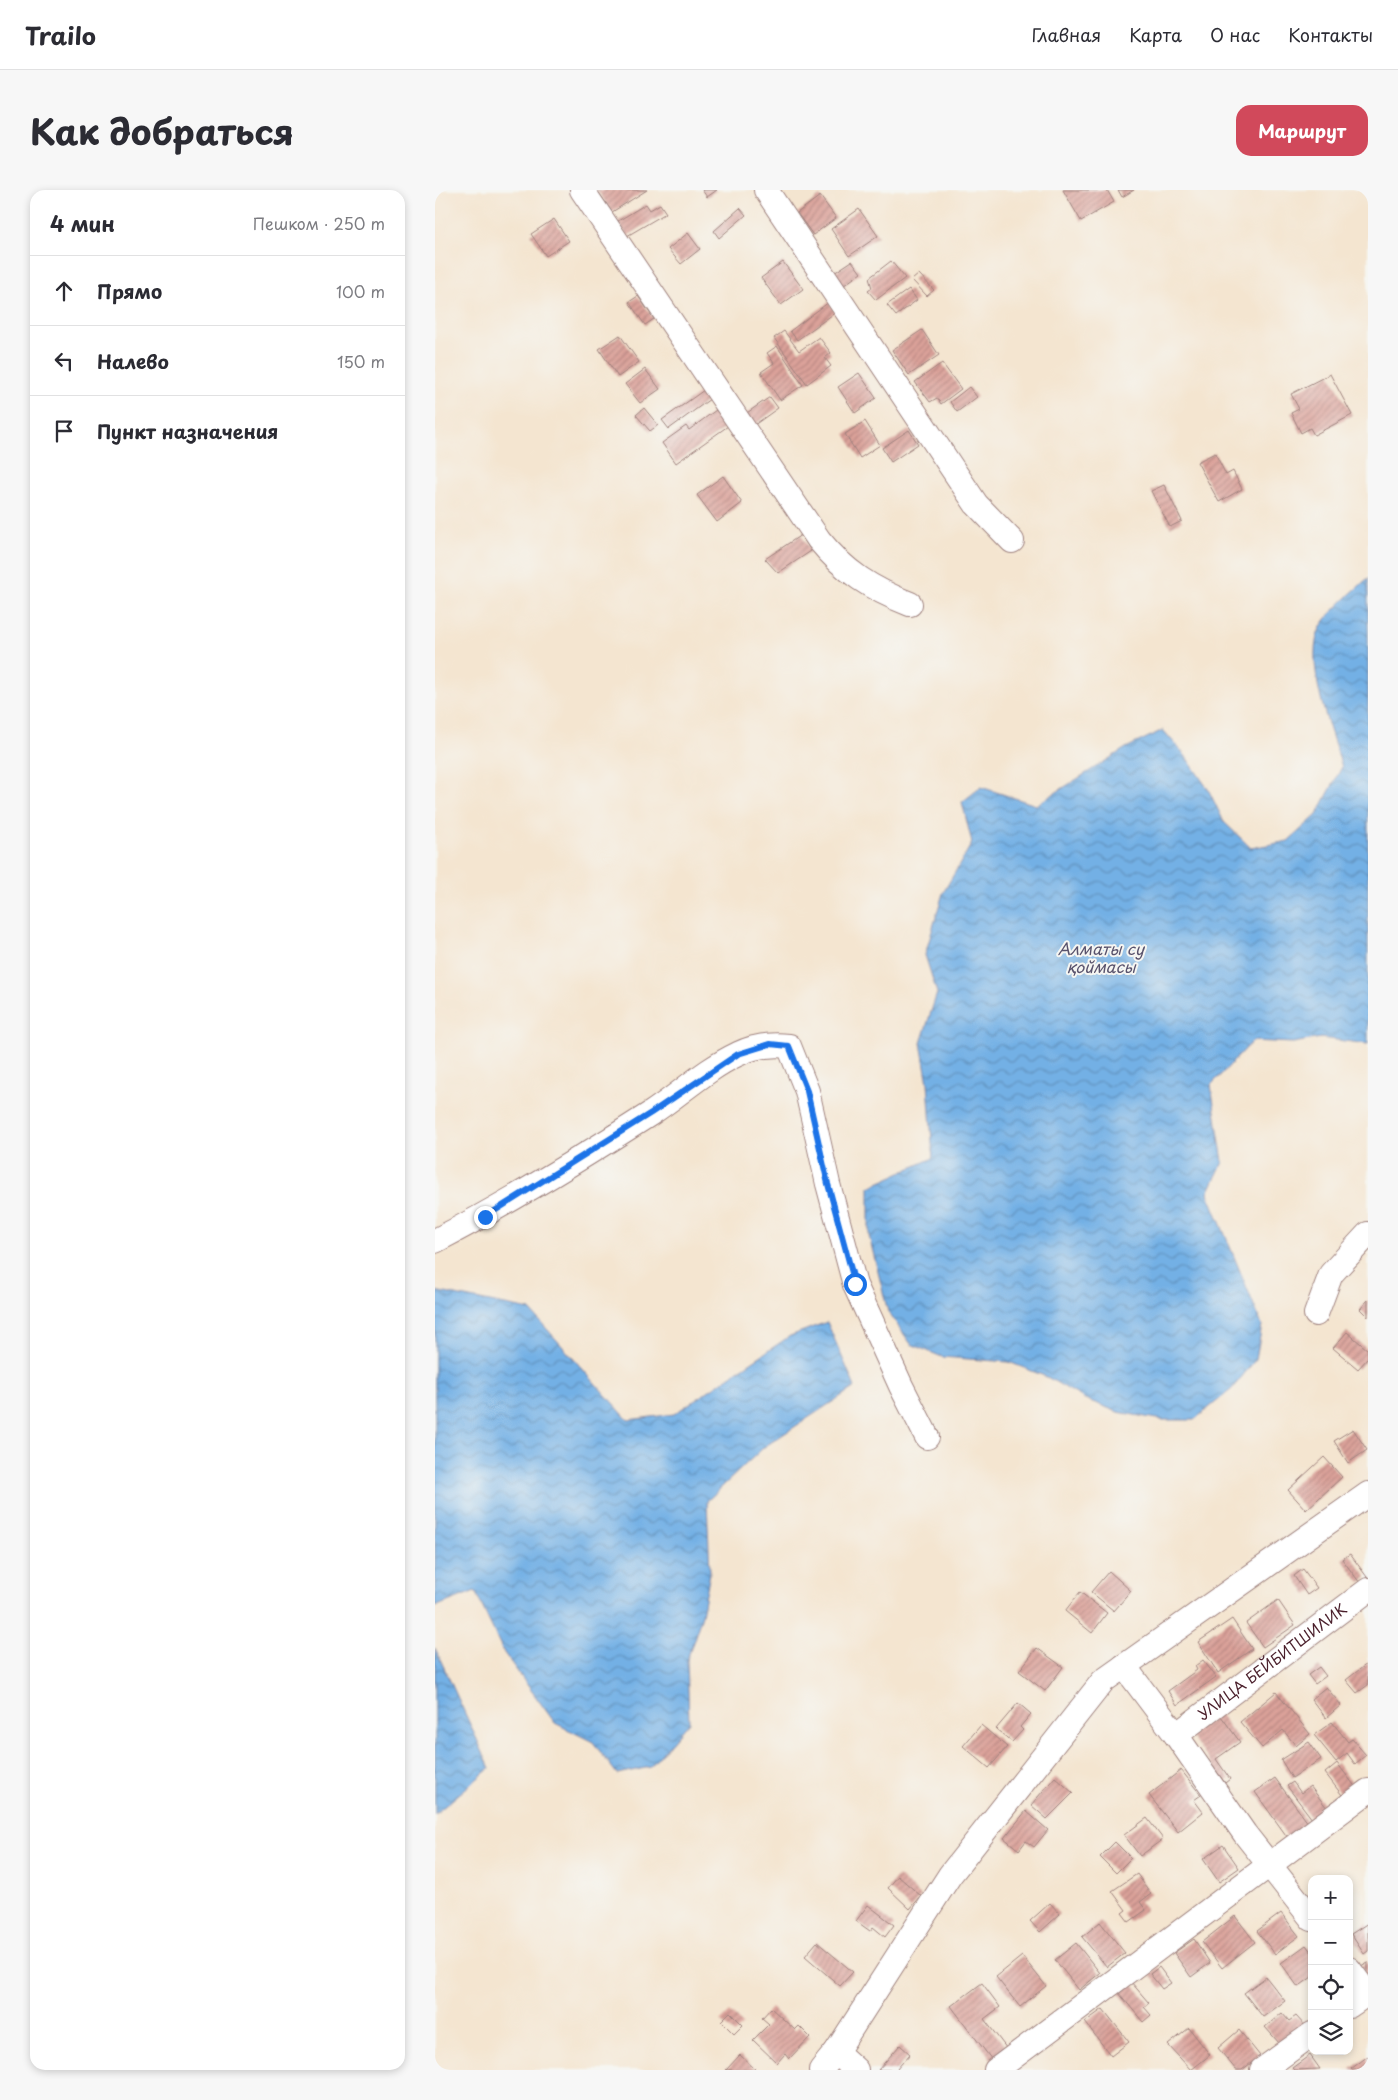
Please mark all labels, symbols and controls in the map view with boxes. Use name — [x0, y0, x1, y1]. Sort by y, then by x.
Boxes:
text: Trailo — [25, 17, 96, 53]
text: Главная — [1032, 21, 1101, 48]
text: Карта — [1129, 21, 1182, 48]
text: О нас — [1210, 21, 1260, 48]
text: Контакты — [1288, 21, 1373, 48]
text: Как добраться — [30, 104, 294, 157]
button: Маршрут — [1236, 105, 1368, 156]
text: 4 мин — [50, 207, 115, 239]
text: Пешком · 250 m — [253, 211, 385, 235]
icon: ahead — [50, 277, 78, 305]
text: Прямо — [97, 277, 162, 305]
text: 100 m — [336, 279, 385, 303]
icon: left — [50, 347, 78, 375]
text: Налево — [97, 347, 169, 375]
text: 150 m — [337, 349, 385, 373]
icon: arrive — [50, 417, 78, 445]
text: Пункт назначения — [97, 417, 278, 445]
water label: Алматы су қоймасы — [1058, 936, 1146, 978]
route end — [474, 1206, 497, 1229]
route start — [844, 1273, 867, 1296]
street label: УЛИЦА БЕЙБИТШИЛИК — [1192, 1597, 1351, 1725]
map controls — [1308, 1875, 1353, 2055]
button: + — [1308, 1875, 1353, 1920]
button: − — [1308, 1920, 1353, 1965]
button: locate — [1308, 1965, 1353, 2010]
button: layers — [1308, 2010, 1353, 2055]

